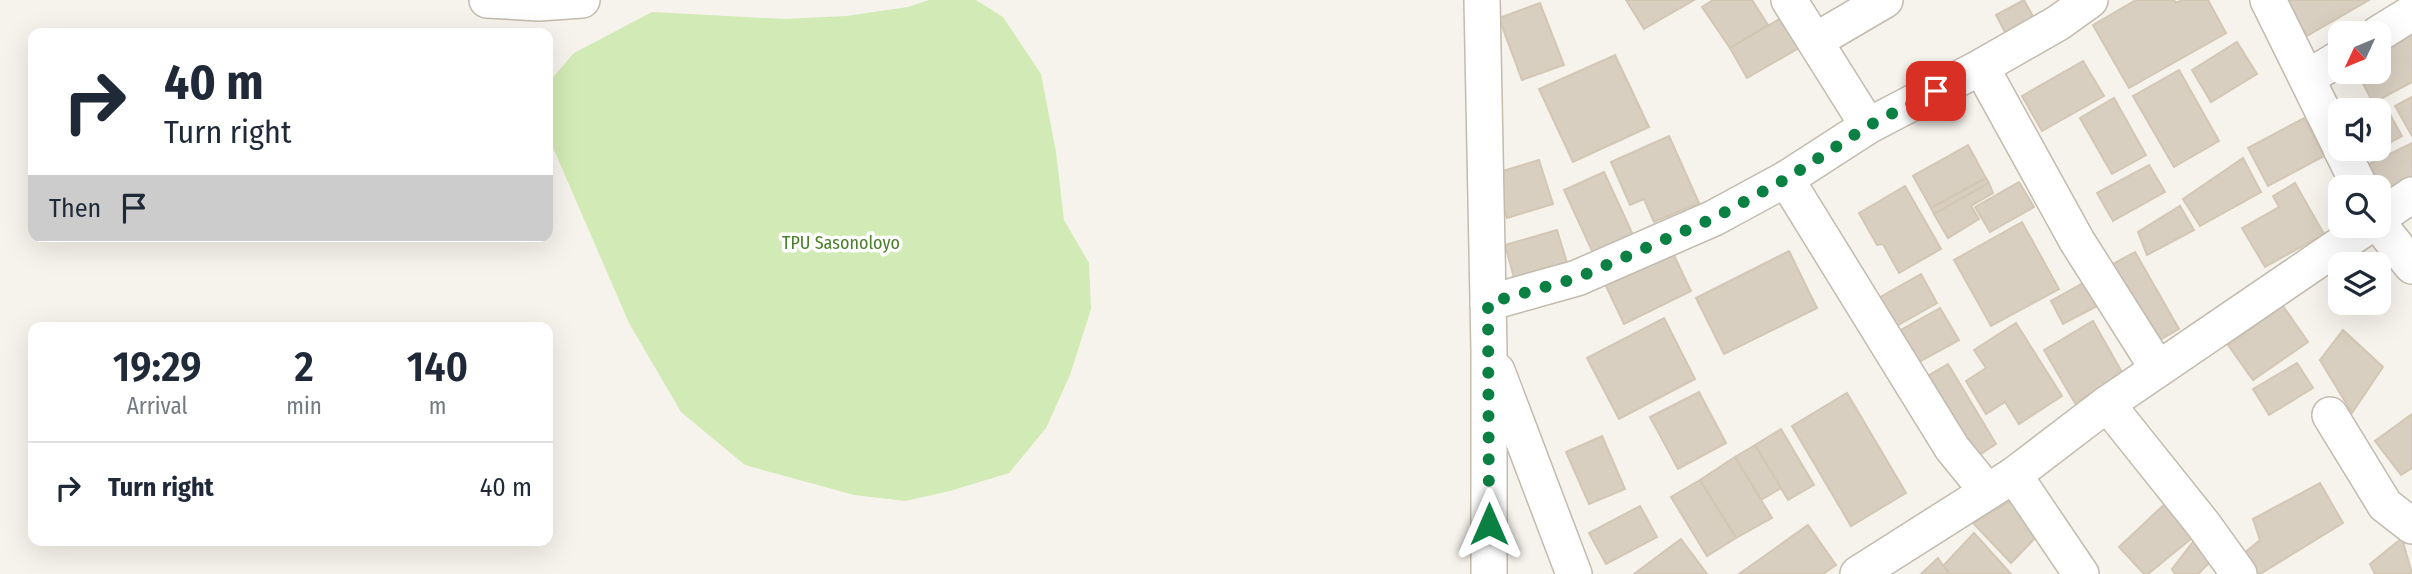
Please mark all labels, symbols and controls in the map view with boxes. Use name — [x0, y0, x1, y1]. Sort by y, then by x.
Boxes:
north arrow — [2328, 21, 2390, 84]
map controls — [2328, 21, 2391, 315]
text: 40 m — [164, 53, 264, 112]
icon: right — [49, 56, 140, 147]
pin — [1906, 61, 1966, 121]
icon: arrive — [1917, 72, 1955, 110]
button: sound — [2328, 98, 2391, 161]
text: Turn right — [164, 113, 291, 151]
button: search — [2328, 175, 2391, 238]
icon: arrive — [115, 189, 153, 227]
text: Then — [49, 193, 101, 224]
park label: TPU Sasonoloyo — [782, 232, 900, 254]
button: layers — [2328, 252, 2391, 315]
text: 19:29 — [113, 342, 202, 392]
text: 2 — [295, 342, 314, 392]
text: 140 — [407, 342, 468, 392]
text: Arrival — [127, 392, 188, 420]
text: min — [286, 392, 322, 420]
text: m — [429, 392, 446, 420]
icon: right — [49, 469, 87, 507]
text: Turn right — [108, 472, 214, 503]
text: 40 m — [480, 472, 532, 503]
position arrow — [1452, 487, 1526, 561]

